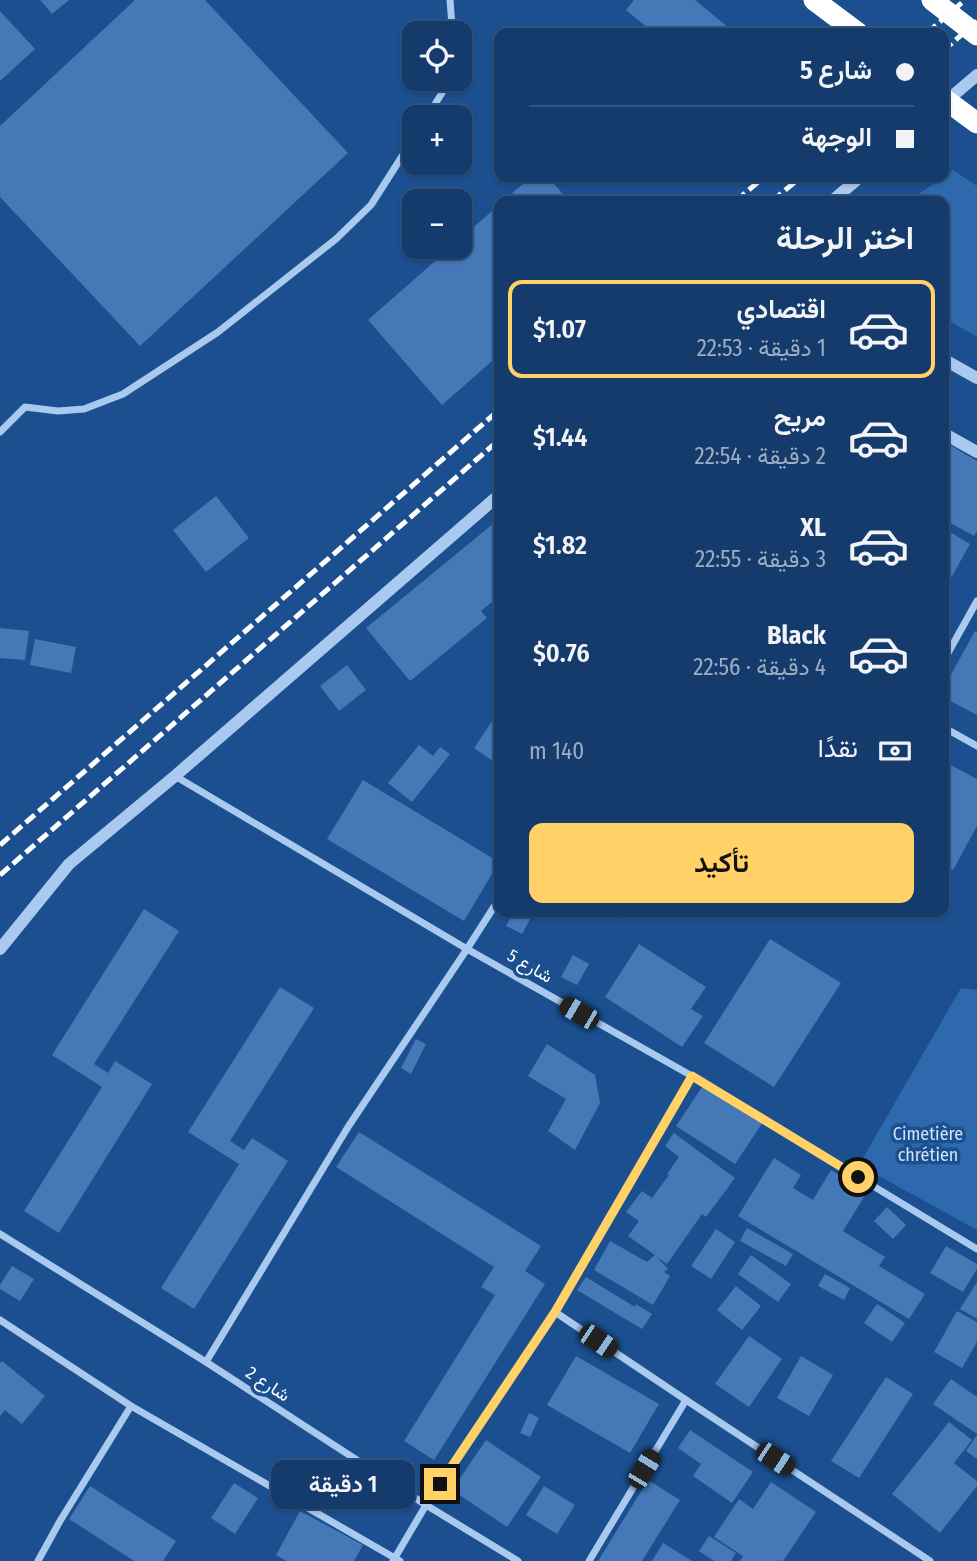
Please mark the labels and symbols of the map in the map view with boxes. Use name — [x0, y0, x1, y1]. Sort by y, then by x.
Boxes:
street label: شارع 5 — [503, 944, 557, 989]
car — [556, 993, 603, 1033]
park label: Cimetière chrétien — [893, 1123, 963, 1166]
route start — [842, 1161, 874, 1193]
car — [575, 1321, 622, 1361]
street label: شارع 2 — [241, 1362, 294, 1407]
car — [752, 1439, 799, 1479]
car — [625, 1446, 664, 1492]
callout: 1 دقيقة — [272, 1460, 416, 1508]
route end — [424, 1468, 456, 1500]

